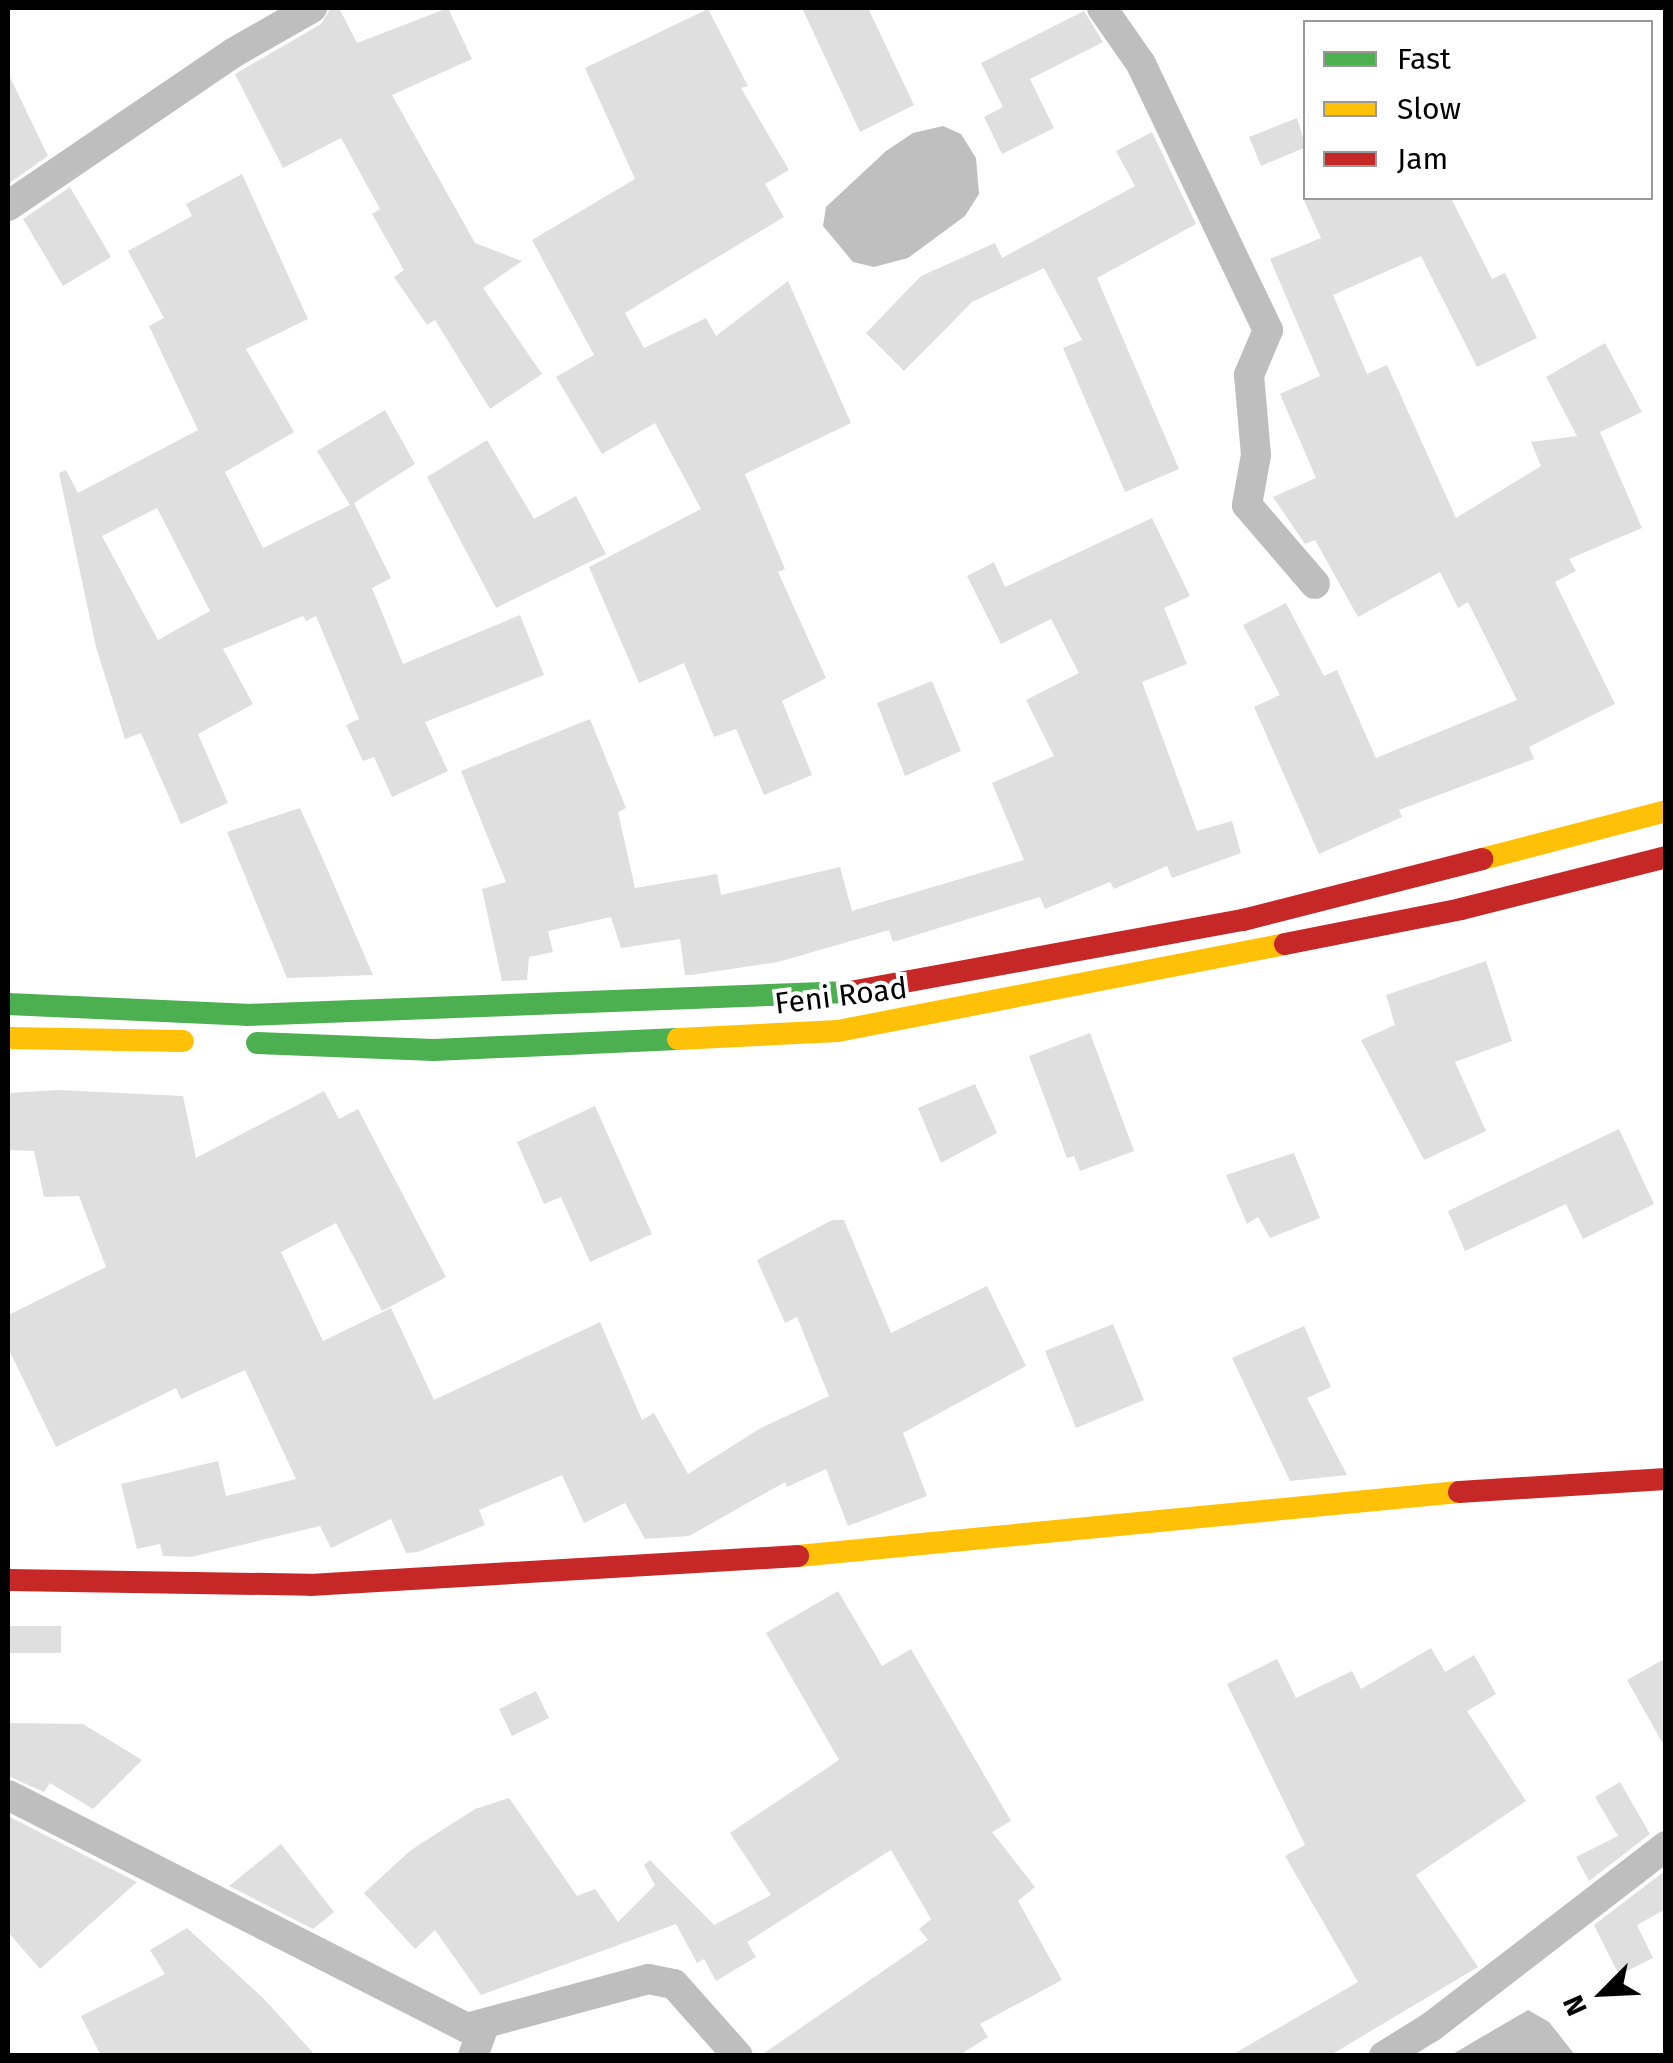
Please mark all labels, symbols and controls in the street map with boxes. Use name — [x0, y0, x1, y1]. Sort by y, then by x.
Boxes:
legend — [1303, 20, 1653, 200]
text: Fast — [1397, 41, 1451, 77]
text: Slow — [1397, 91, 1461, 127]
text: Jam — [1397, 141, 1448, 177]
street label: Feni Road — [773, 970, 909, 1022]
north arrow — [1553, 1943, 1653, 2043]
text: N — [1556, 1990, 1594, 2021]

